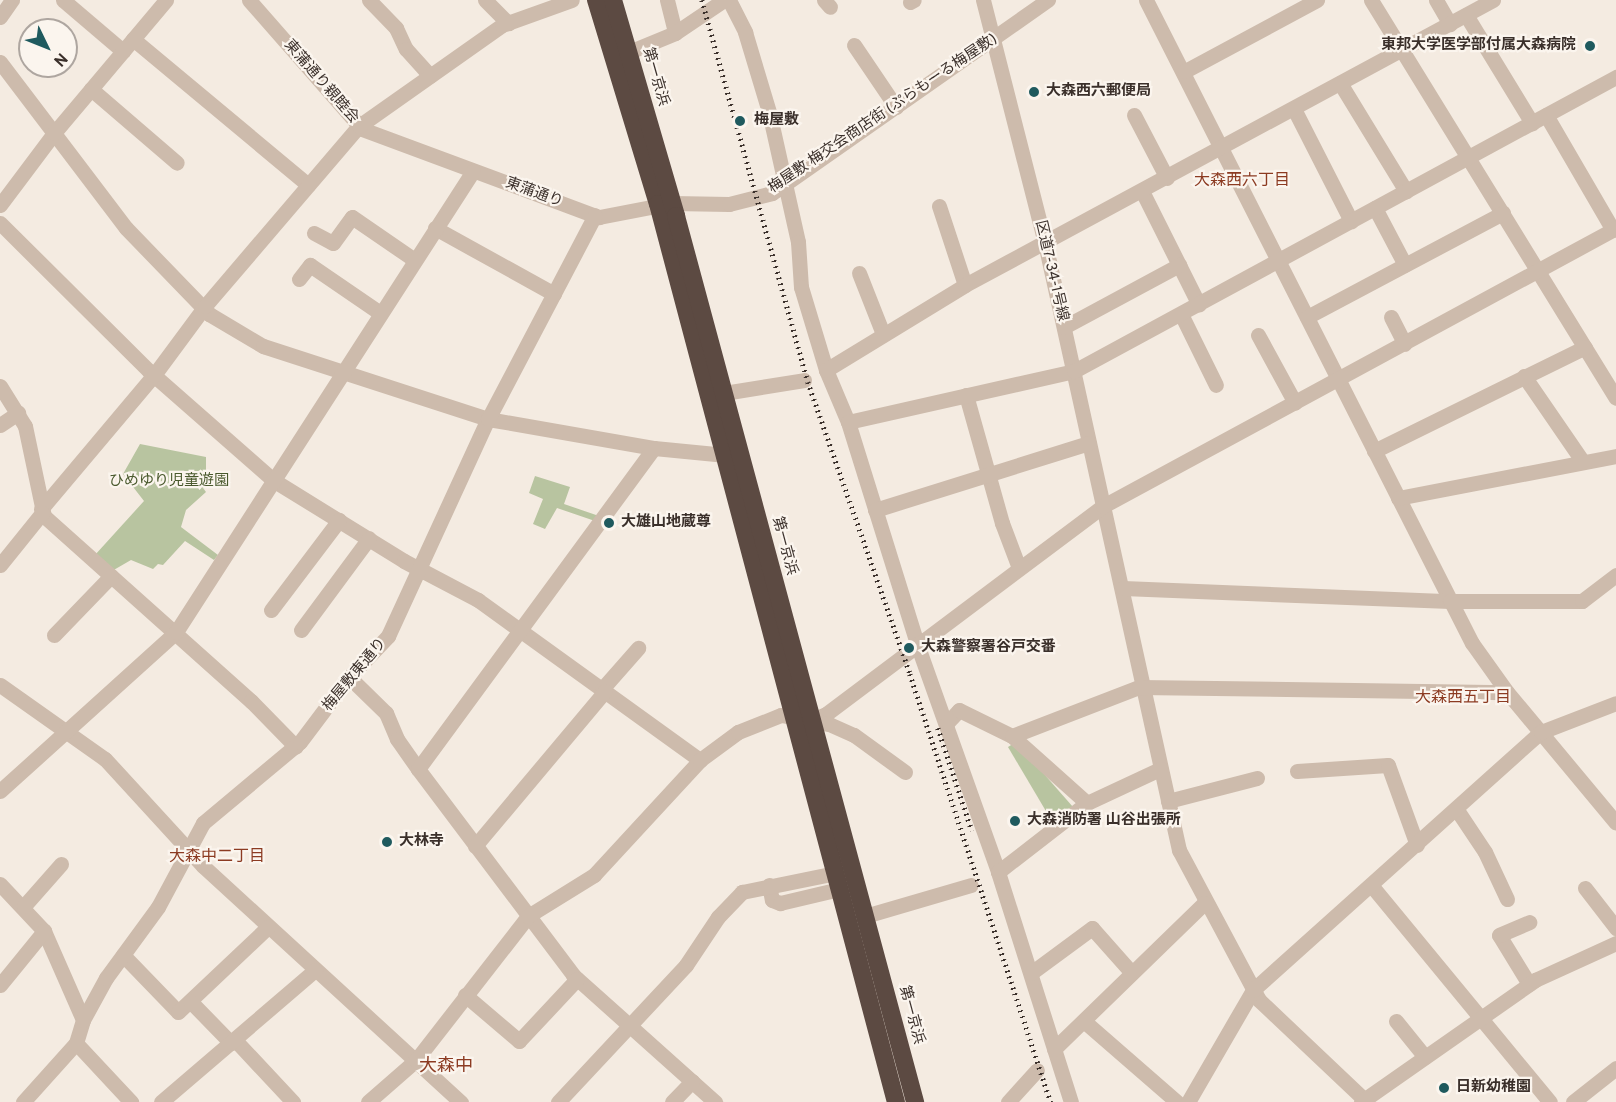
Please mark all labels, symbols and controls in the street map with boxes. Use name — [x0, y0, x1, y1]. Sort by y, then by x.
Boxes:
north arrow — [18, 18, 78, 78]
street label: 梅屋敷 梅交会商店街 (ぷらもーる梅屋敷) — [765, 30, 1001, 198]
street label: 東蒲通り親睦会 — [280, 36, 362, 128]
place label: 東邦大学医学部付属大森病院 — [1381, 37, 1576, 55]
marker: 東邦大学医学部付属大森病院 — [1581, 37, 1599, 55]
street label: 第一京浜 — [638, 46, 672, 108]
text: N — [48, 48, 71, 70]
place label: 大森西六郵便局 — [1046, 83, 1151, 101]
marker: 大森西六郵便局 — [1027, 85, 1041, 99]
marker: 梅屋敷 — [731, 112, 749, 130]
place label: 梅屋敷 — [754, 112, 799, 130]
district label: 大森西六丁目 — [1194, 171, 1290, 191]
street label: 東蒲通り — [503, 174, 565, 212]
street label: 区道7-34-1号線 — [1031, 218, 1071, 324]
park label: ひめゆり児童遊園 — [109, 473, 229, 491]
place label: 大雄山地蔵尊 — [621, 514, 711, 532]
street label: 第一京浜 — [768, 515, 800, 577]
marker: 大雄山地蔵尊 — [602, 516, 616, 530]
street label: 梅屋敷東通り — [319, 635, 391, 715]
place label: 大森警察署谷戸交番 — [921, 639, 1056, 657]
marker: 大森警察署谷戸交番 — [902, 641, 916, 655]
district label: 大森西五丁目 — [1415, 688, 1511, 708]
place label: 大森消防署 山谷出張所 — [1027, 812, 1181, 830]
marker: 大森消防署 山谷出張所 — [1008, 814, 1022, 828]
place label: 大林寺 — [399, 833, 444, 851]
marker: 大林寺 — [380, 835, 394, 849]
district label: 大森中二丁目 — [169, 847, 265, 867]
street label: 第一京浜 — [895, 984, 927, 1046]
district label: 大森中 — [419, 1056, 473, 1078]
place label: 日新幼稚園 — [1456, 1079, 1531, 1097]
marker: 日新幼稚園 — [1437, 1081, 1451, 1095]

